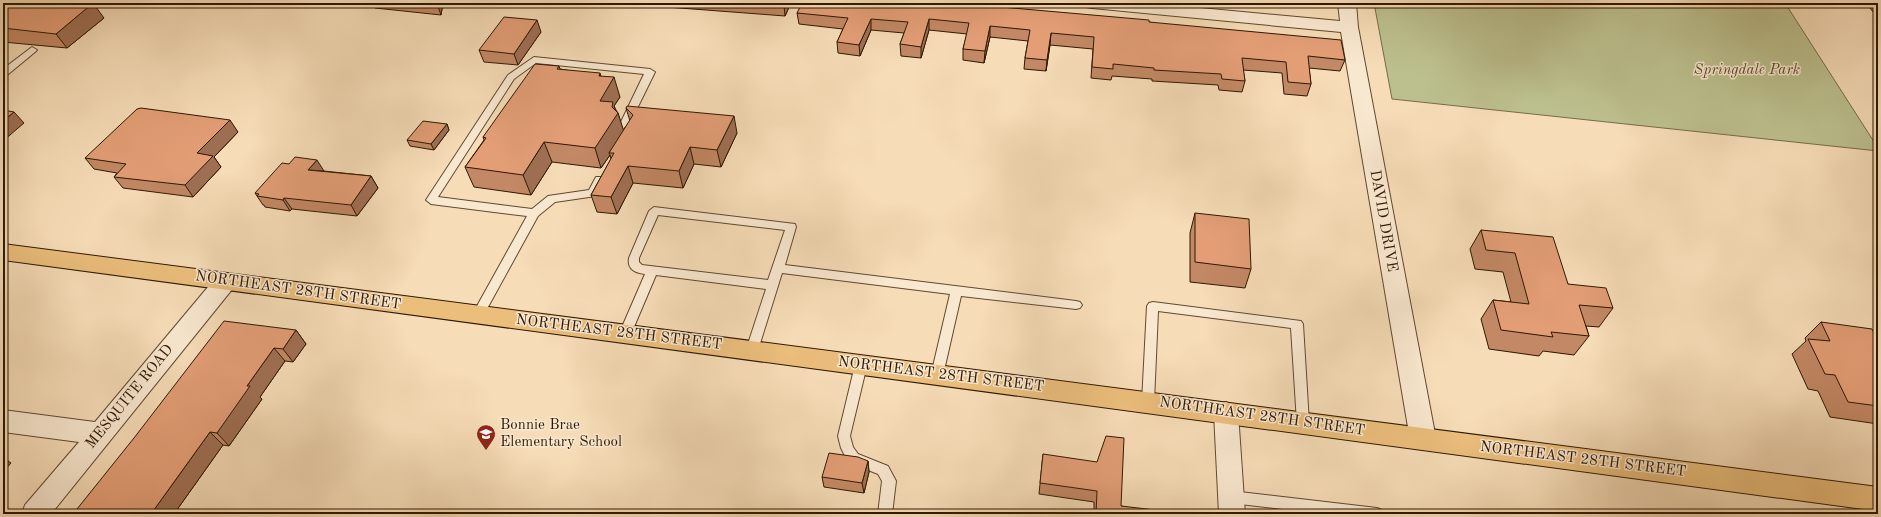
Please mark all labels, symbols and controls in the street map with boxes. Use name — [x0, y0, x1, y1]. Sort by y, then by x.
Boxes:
park label: Springdale Park — [1694, 63, 1800, 78]
street label: DAVID DRIVE — [1367, 169, 1399, 273]
street label: NORTHEAST 28TH STREET — [194, 269, 402, 313]
street label: NORTHEAST 28TH STREET — [515, 313, 723, 353]
street label: MESQUITE ROAD — [84, 342, 176, 452]
street label: NORTHEAST 28TH STREET — [837, 355, 1045, 395]
street label: NORTHEAST 28TH STREET — [1158, 395, 1366, 439]
place label: Bonnie Brae Elementary School — [500, 418, 622, 450]
school or university icon: Bonnie Brae Elementary School — [475, 423, 497, 451]
street label: NORTHEAST 28TH STREET — [1479, 440, 1687, 480]

